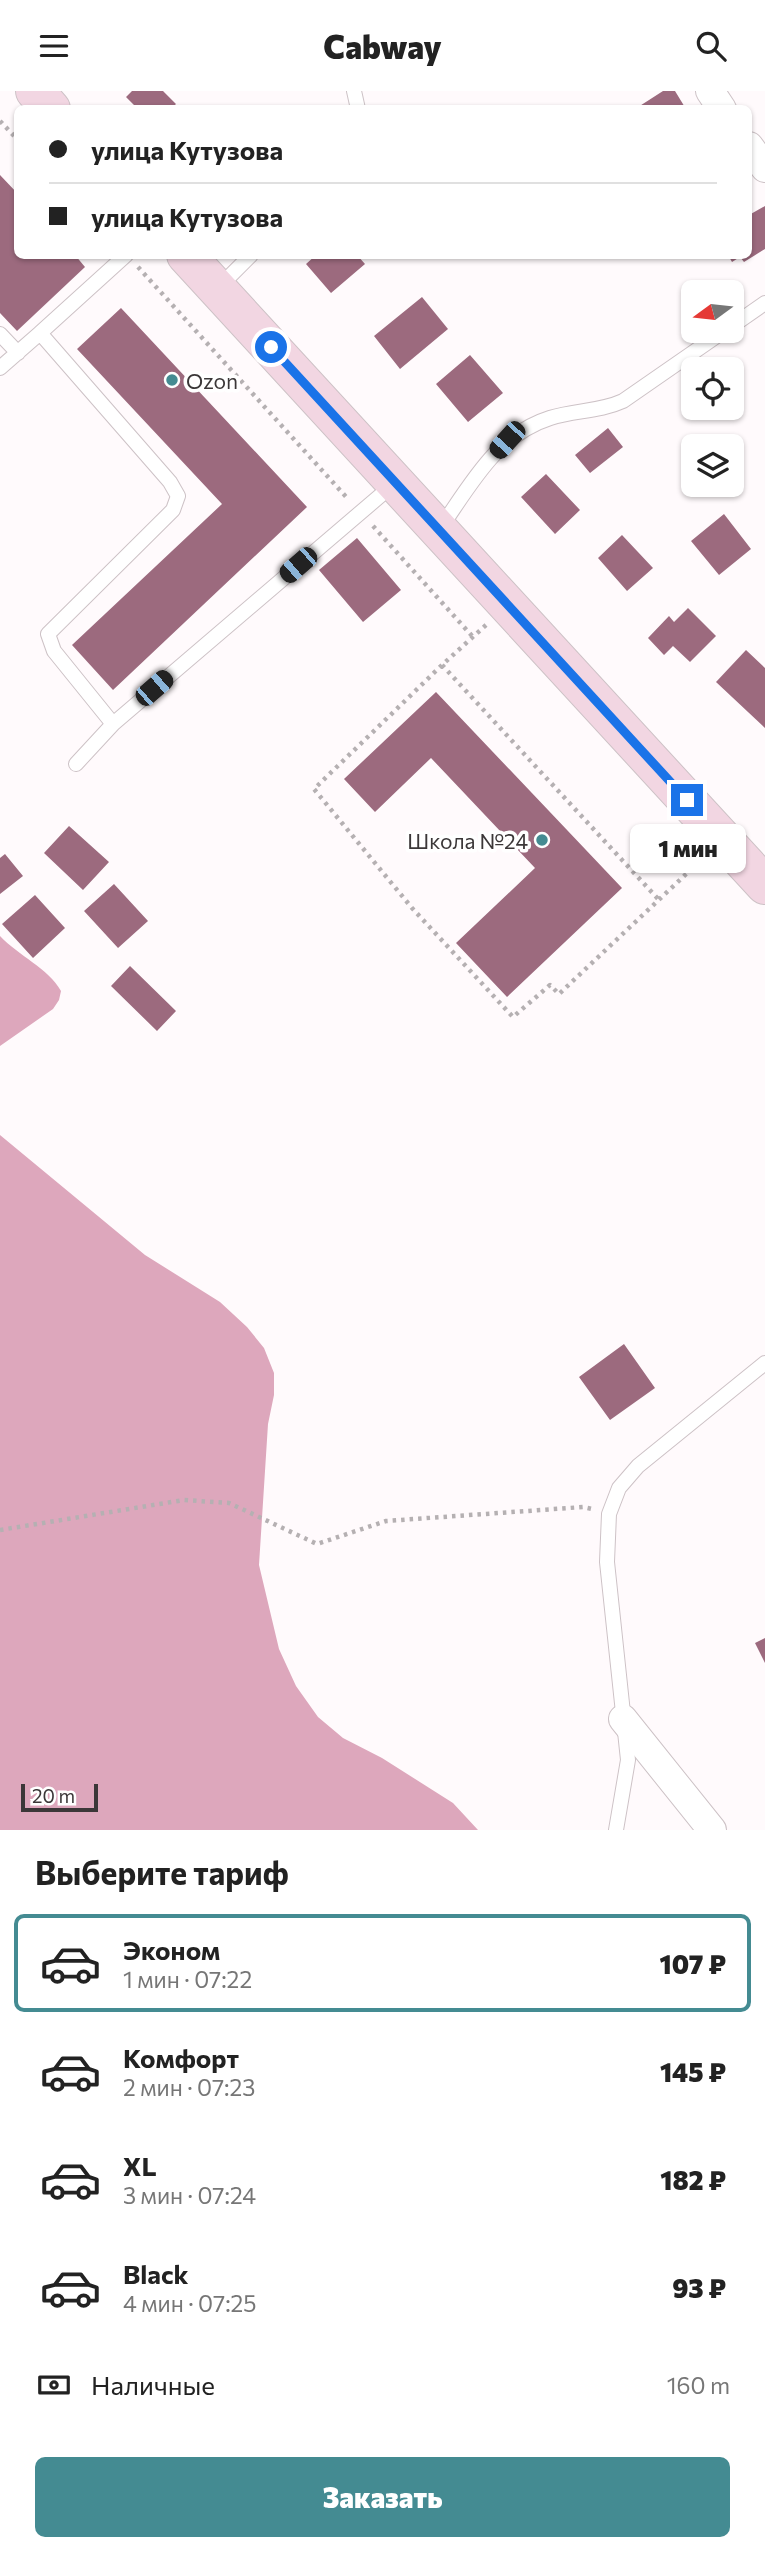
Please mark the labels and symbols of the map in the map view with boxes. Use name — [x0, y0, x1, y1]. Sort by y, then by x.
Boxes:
north arrow — [681, 280, 744, 343]
route start — [255, 331, 287, 363]
place label: Ozon — [186, 368, 238, 393]
marker: Ozon — [164, 372, 180, 388]
car — [486, 417, 529, 463]
car — [276, 543, 321, 587]
car — [132, 666, 177, 710]
route end — [671, 784, 703, 816]
callout: 1 мин — [629, 825, 745, 873]
place label: Школа №24 — [407, 828, 528, 853]
marker: Школа №24 — [534, 832, 550, 848]
scale bar — [21, 1781, 98, 1813]

